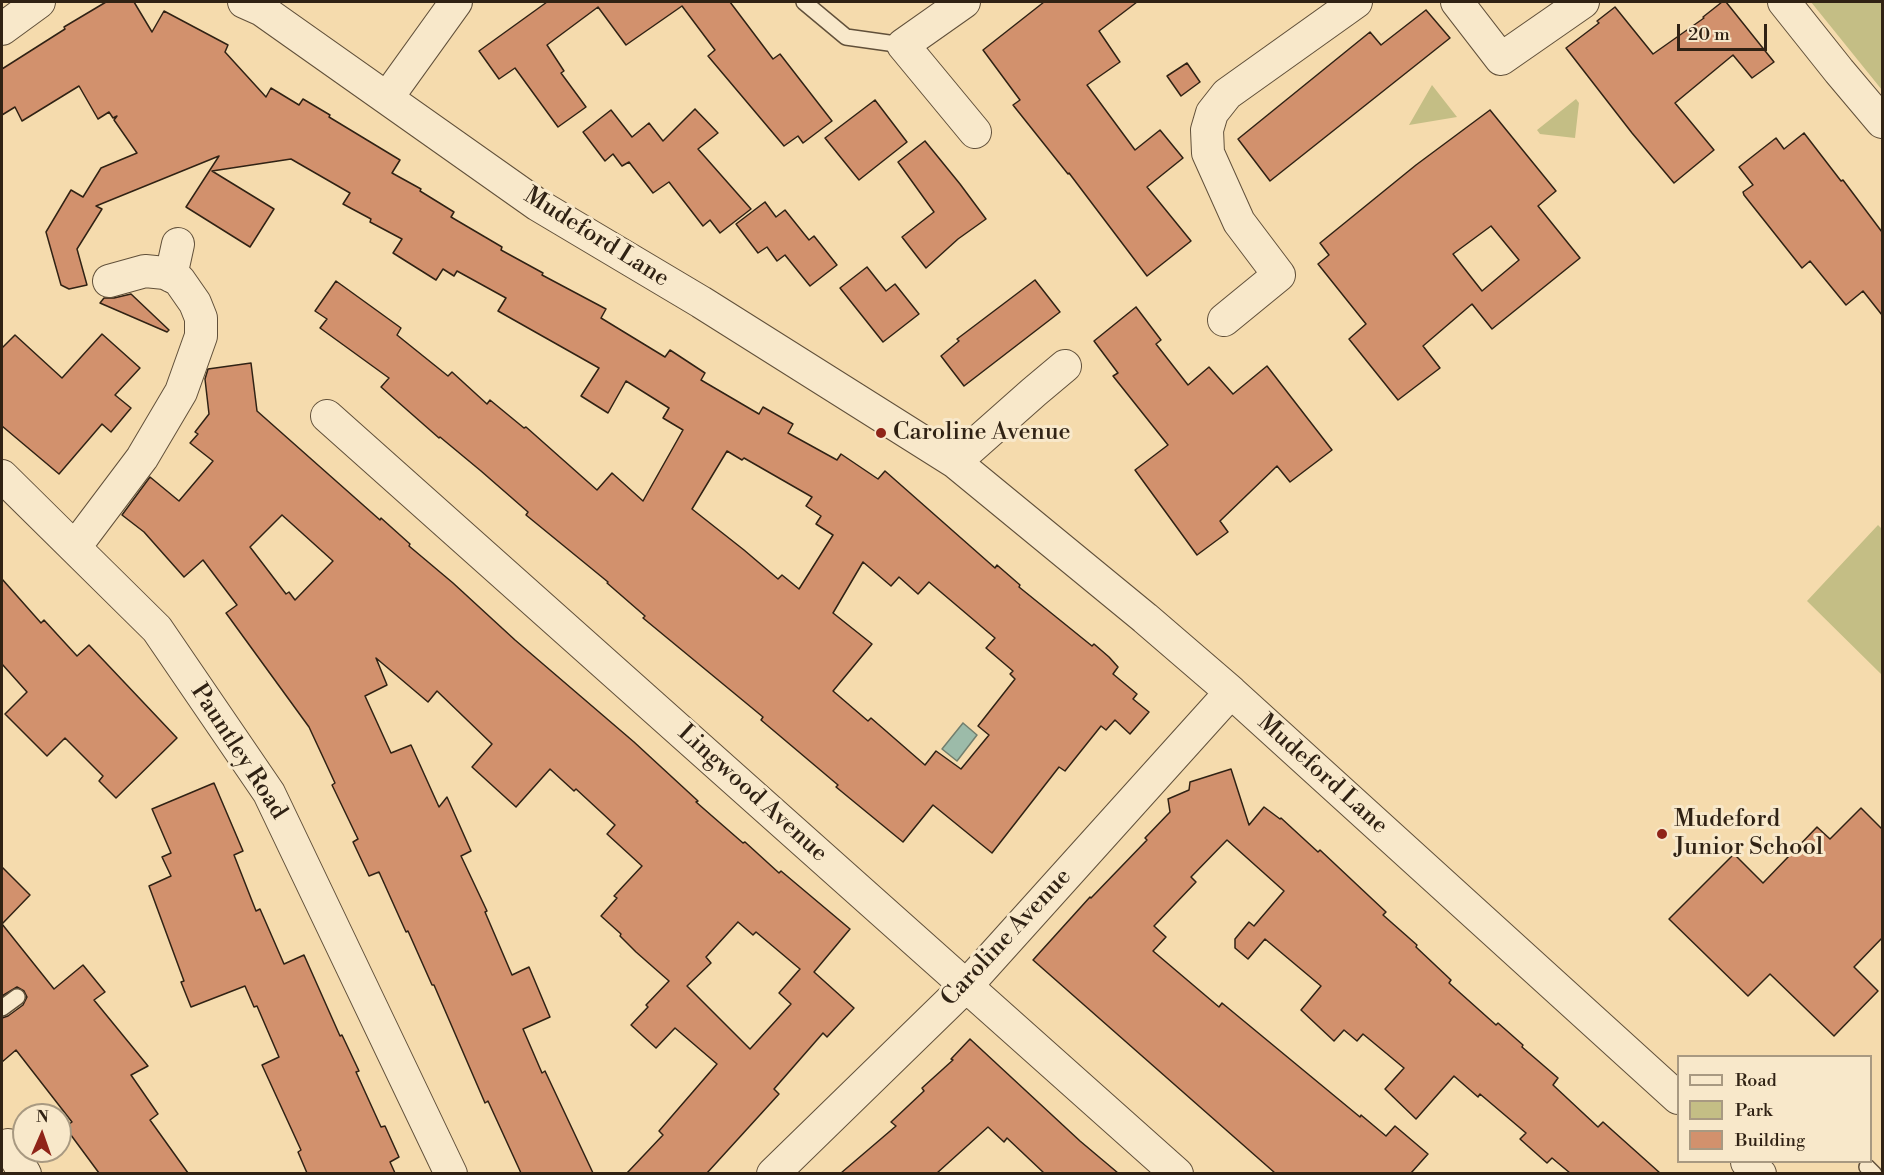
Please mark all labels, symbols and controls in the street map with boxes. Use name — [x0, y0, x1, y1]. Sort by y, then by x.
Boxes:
scale bar — [1680, 12, 1770, 50]
text: 20 m — [1688, 23, 1730, 46]
street label: Mudeford Lane — [518, 182, 674, 294]
place label: Caroline Avenue — [893, 419, 1071, 447]
marker: Caroline Avenue — [874, 426, 888, 440]
street label: Pauntley Road — [184, 679, 292, 825]
street label: Mudeford Lane — [1251, 709, 1393, 841]
street label: Lingwood Avenue — [671, 719, 833, 869]
place label: Mudeford Junior School — [1674, 806, 1823, 862]
marker: Mudeford Junior School — [1655, 827, 1669, 841]
street label: Caroline Avenue — [936, 863, 1078, 1013]
legend — [1677, 1055, 1872, 1163]
text: Road — [1735, 1069, 1777, 1092]
text: Park — [1735, 1099, 1772, 1122]
north arrow — [12, 1103, 72, 1163]
text: N — [36, 1107, 49, 1127]
text: Building — [1735, 1129, 1805, 1152]

